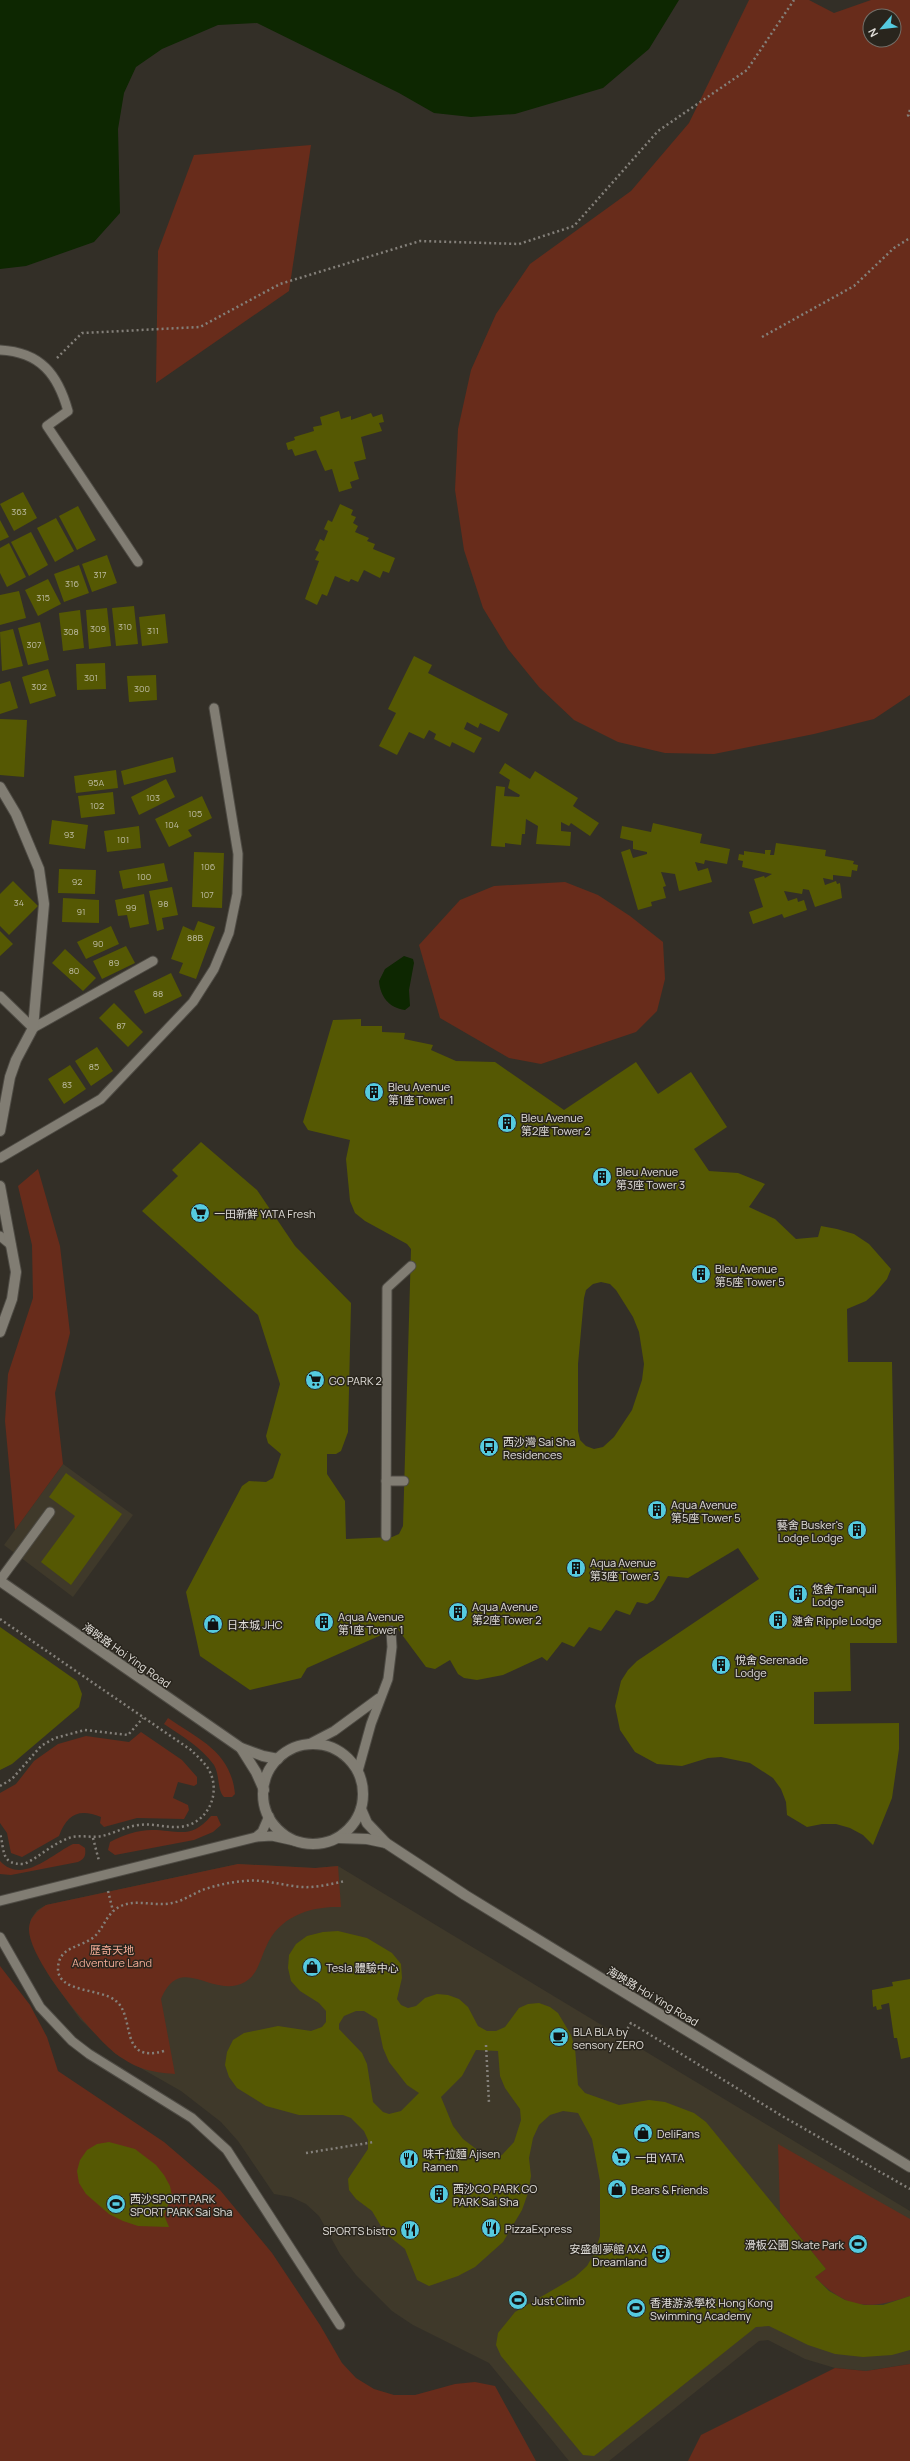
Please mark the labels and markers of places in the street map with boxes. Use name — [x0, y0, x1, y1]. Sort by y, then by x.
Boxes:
place label: Bleu Avenue 第1座 Tower 1 — [388, 1079, 454, 1107]
building icon: Bleu Avenue 第1座 Tower 1 — [363, 1081, 385, 1103]
place label: Bleu Avenue 第2座 Tower 2 — [521, 1110, 591, 1138]
building icon: Bleu Avenue 第2座 Tower 2 — [496, 1112, 518, 1134]
place label: Bleu Avenue 第3座 Tower 3 — [616, 1164, 685, 1192]
building icon: Bleu Avenue 第3座 Tower 3 — [591, 1166, 613, 1188]
supermarket icon: 一田新鮮 YATA Fresh — [189, 1202, 211, 1224]
place label: 一田新鮮 YATA Fresh — [214, 1206, 316, 1221]
place label: Bleu Avenue 第5座 Tower 5 — [715, 1261, 785, 1289]
building icon: Bleu Avenue 第5座 Tower 5 — [690, 1263, 712, 1285]
supermarket icon: GO PARK 2 — [304, 1369, 326, 1391]
place label: GO PARK 2 — [329, 1373, 382, 1388]
place label: 西沙灣 Sai Sha Residences — [503, 1434, 575, 1462]
bus stop icon: 西沙灣 Sai Sha Residences — [478, 1436, 500, 1458]
place label: Aqua Avenue 第5座 Tower 5 — [671, 1497, 741, 1525]
building icon: Aqua Avenue 第5座 Tower 5 — [646, 1499, 668, 1521]
place label: 藝舍 Busker's Lodge Lodge — [777, 1517, 844, 1545]
building icon: 藝舍 Busker's Lodge Lodge — [846, 1519, 868, 1541]
place label: Aqua Avenue 第3座 Tower 3 — [590, 1555, 659, 1583]
building icon: Aqua Avenue 第3座 Tower 3 — [565, 1557, 587, 1579]
place label: 悠舍 Tranquil Lodge — [812, 1581, 877, 1609]
building icon: 悠舍 Tranquil Lodge — [787, 1583, 809, 1605]
place label: Aqua Avenue 第2座 Tower 2 — [472, 1599, 542, 1627]
building icon: Aqua Avenue 第2座 Tower 2 — [447, 1601, 469, 1623]
place label: Aqua Avenue 第1座 Tower 1 — [338, 1609, 405, 1637]
building icon: 漣舍 Ripple Lodge — [767, 1609, 789, 1631]
building icon: Aqua Avenue 第1座 Tower 1 — [313, 1611, 335, 1633]
shop icon: 日本城 JHC — [202, 1613, 224, 1635]
place label: 漣舍 Ripple Lodge — [792, 1613, 882, 1628]
place label: 日本城 JHC — [227, 1617, 283, 1632]
place label: 悅舍 Serenade Lodge — [735, 1652, 809, 1680]
building icon: 悅舍 Serenade Lodge — [710, 1654, 732, 1676]
shop icon: Tesla 體驗中心 — [301, 1956, 323, 1978]
place label: Tesla 體驗中心 — [326, 1960, 399, 1975]
place label: BLA BLA by sensory ZERO — [573, 2024, 644, 2052]
cafe icon: BLA BLA by sensory ZERO — [548, 2026, 570, 2048]
shop icon: DeliFans — [632, 2122, 654, 2144]
place label: DeliFans — [657, 2126, 700, 2141]
place label: 味千拉麵 Ajisen Ramen — [423, 2146, 500, 2174]
supermarket icon: 一田 YATA — [610, 2146, 632, 2168]
restaurant icon: 味千拉麵 Ajisen Ramen — [398, 2148, 420, 2170]
place label: 一田 YATA — [635, 2150, 684, 2165]
shop icon: Bears & Friends — [606, 2178, 628, 2200]
place label: 西沙GO PARK GO PARK Sai Sha — [453, 2181, 537, 2209]
place label: Bears & Friends — [631, 2182, 709, 2197]
building icon: 西沙GO PARK GO PARK Sai Sha — [428, 2183, 450, 2205]
place label: 西沙SPORT PARK SPORT PARK Sai Sha — [130, 2191, 232, 2219]
sports icon: 西沙SPORT PARK SPORT PARK Sai Sha — [105, 2193, 127, 2215]
restaurant icon: PizzaExpress — [480, 2217, 502, 2239]
restaurant icon: SPORTS bistro — [399, 2219, 421, 2241]
place label: PizzaExpress — [505, 2221, 572, 2236]
place label: SPORTS bistro — [323, 2223, 396, 2238]
sports icon: 滑板公園 Skate Park — [847, 2233, 869, 2255]
place label: 滑板公園 Skate Park — [745, 2237, 845, 2252]
place label: 安盛創夢館 AXA Dreamland — [569, 2241, 647, 2269]
theatre icon: 安盛創夢館 AXA Dreamland — [650, 2243, 672, 2265]
sports icon: Just Climb — [507, 2289, 529, 2311]
place label: Just Climb — [532, 2293, 585, 2308]
place label: 香港游泳學校 Hong Kong Swimming Academy — [650, 2295, 773, 2323]
sports icon: 香港游泳學校 Hong Kong Swimming Academy — [625, 2297, 647, 2319]

